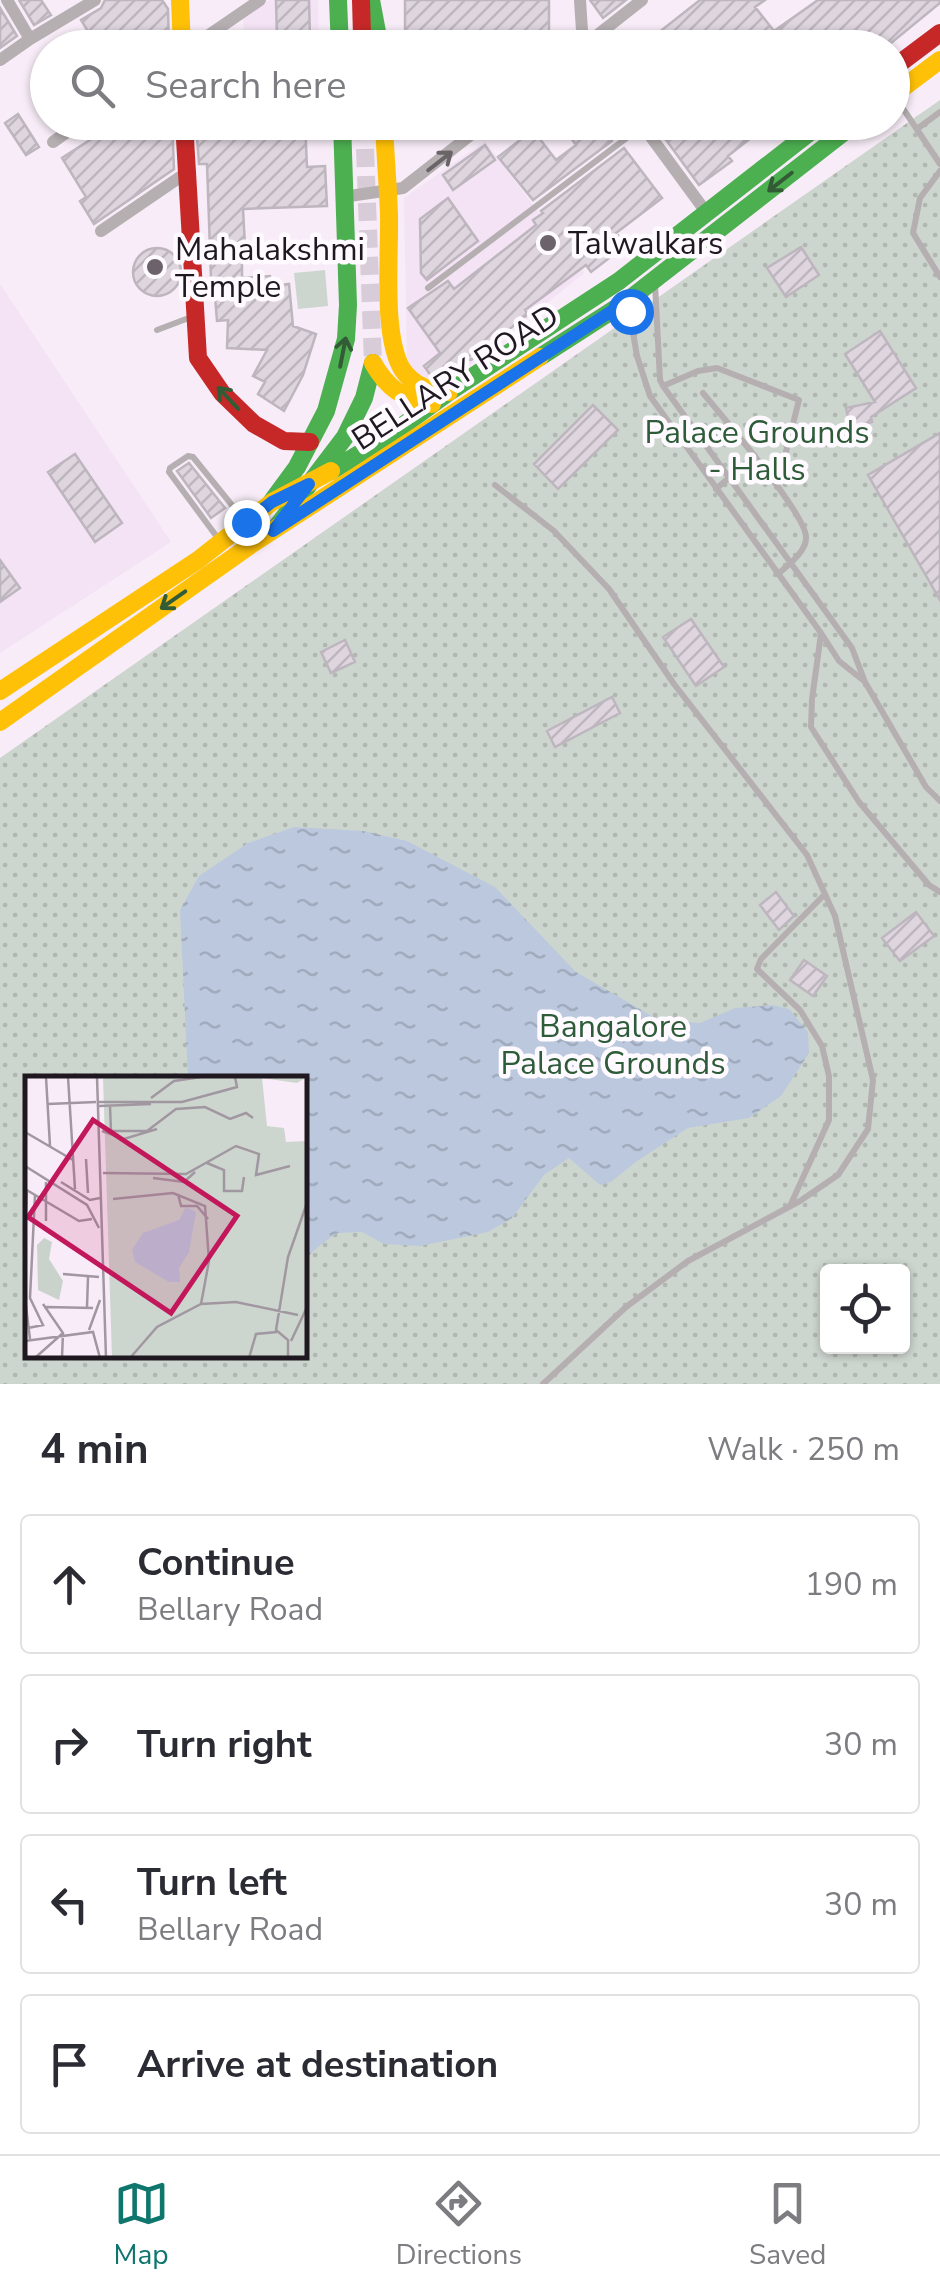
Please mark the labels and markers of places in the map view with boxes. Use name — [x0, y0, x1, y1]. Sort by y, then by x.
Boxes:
place label: Talwalkars — [568, 222, 723, 265]
place label: Mahalakshmi Temple — [175, 228, 365, 308]
marker: Talwalkars — [537, 232, 559, 254]
marker: Mahalakshmi Temple — [144, 256, 166, 278]

